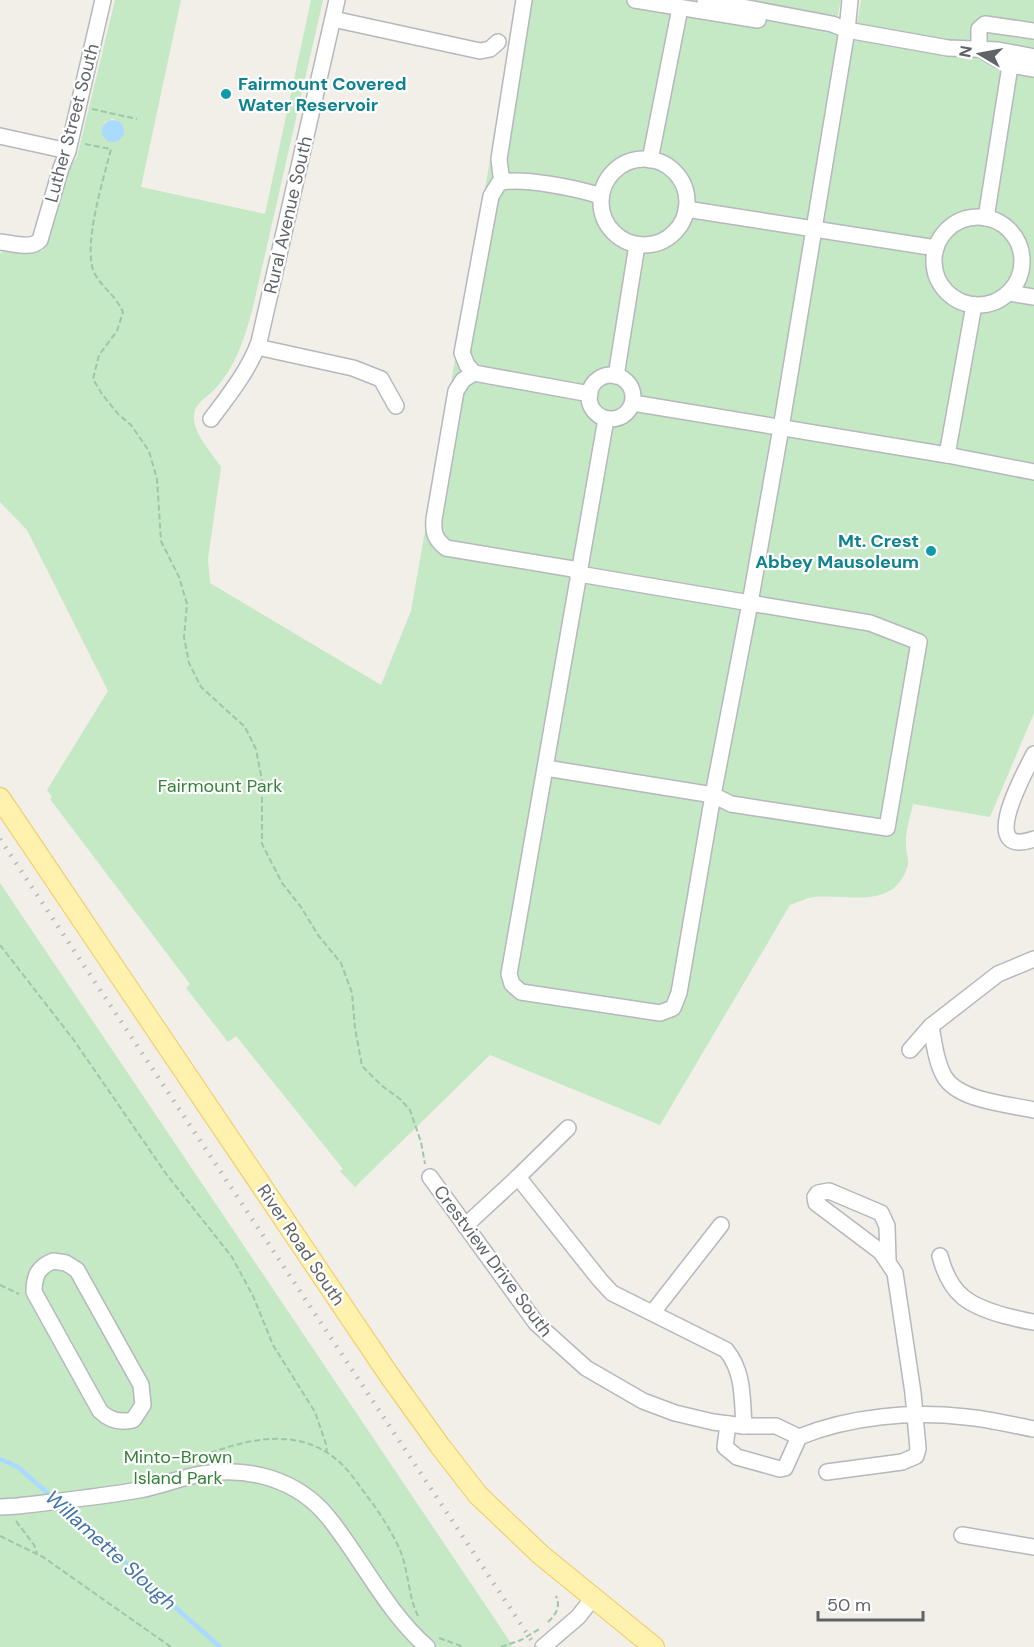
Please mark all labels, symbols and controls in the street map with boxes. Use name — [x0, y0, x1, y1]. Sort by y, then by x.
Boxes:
north arrow — [950, 24, 1010, 84]
street label: Luther Street South — [39, 41, 105, 205]
text: N — [954, 44, 977, 59]
place label: Fairmount Covered Water Reservoir — [238, 72, 406, 117]
marker: Fairmount Covered Water Reservoir — [219, 87, 233, 101]
street label: Rural Avenue South — [258, 134, 318, 296]
place label: Mt. Crest Abbey Mausoleum — [755, 529, 919, 574]
marker: Mt. Crest Abbey Mausoleum — [924, 544, 938, 558]
park label: Fairmount Park — [158, 774, 282, 798]
street label: River Road South — [252, 1180, 350, 1310]
street label: Crestview Drive South — [428, 1180, 558, 1342]
park label: Minto-Brown Island Park — [124, 1445, 232, 1490]
water label: Willamette Slough — [40, 1484, 182, 1616]
scale bar — [818, 1584, 923, 1622]
text: 50 m — [827, 1593, 871, 1617]

